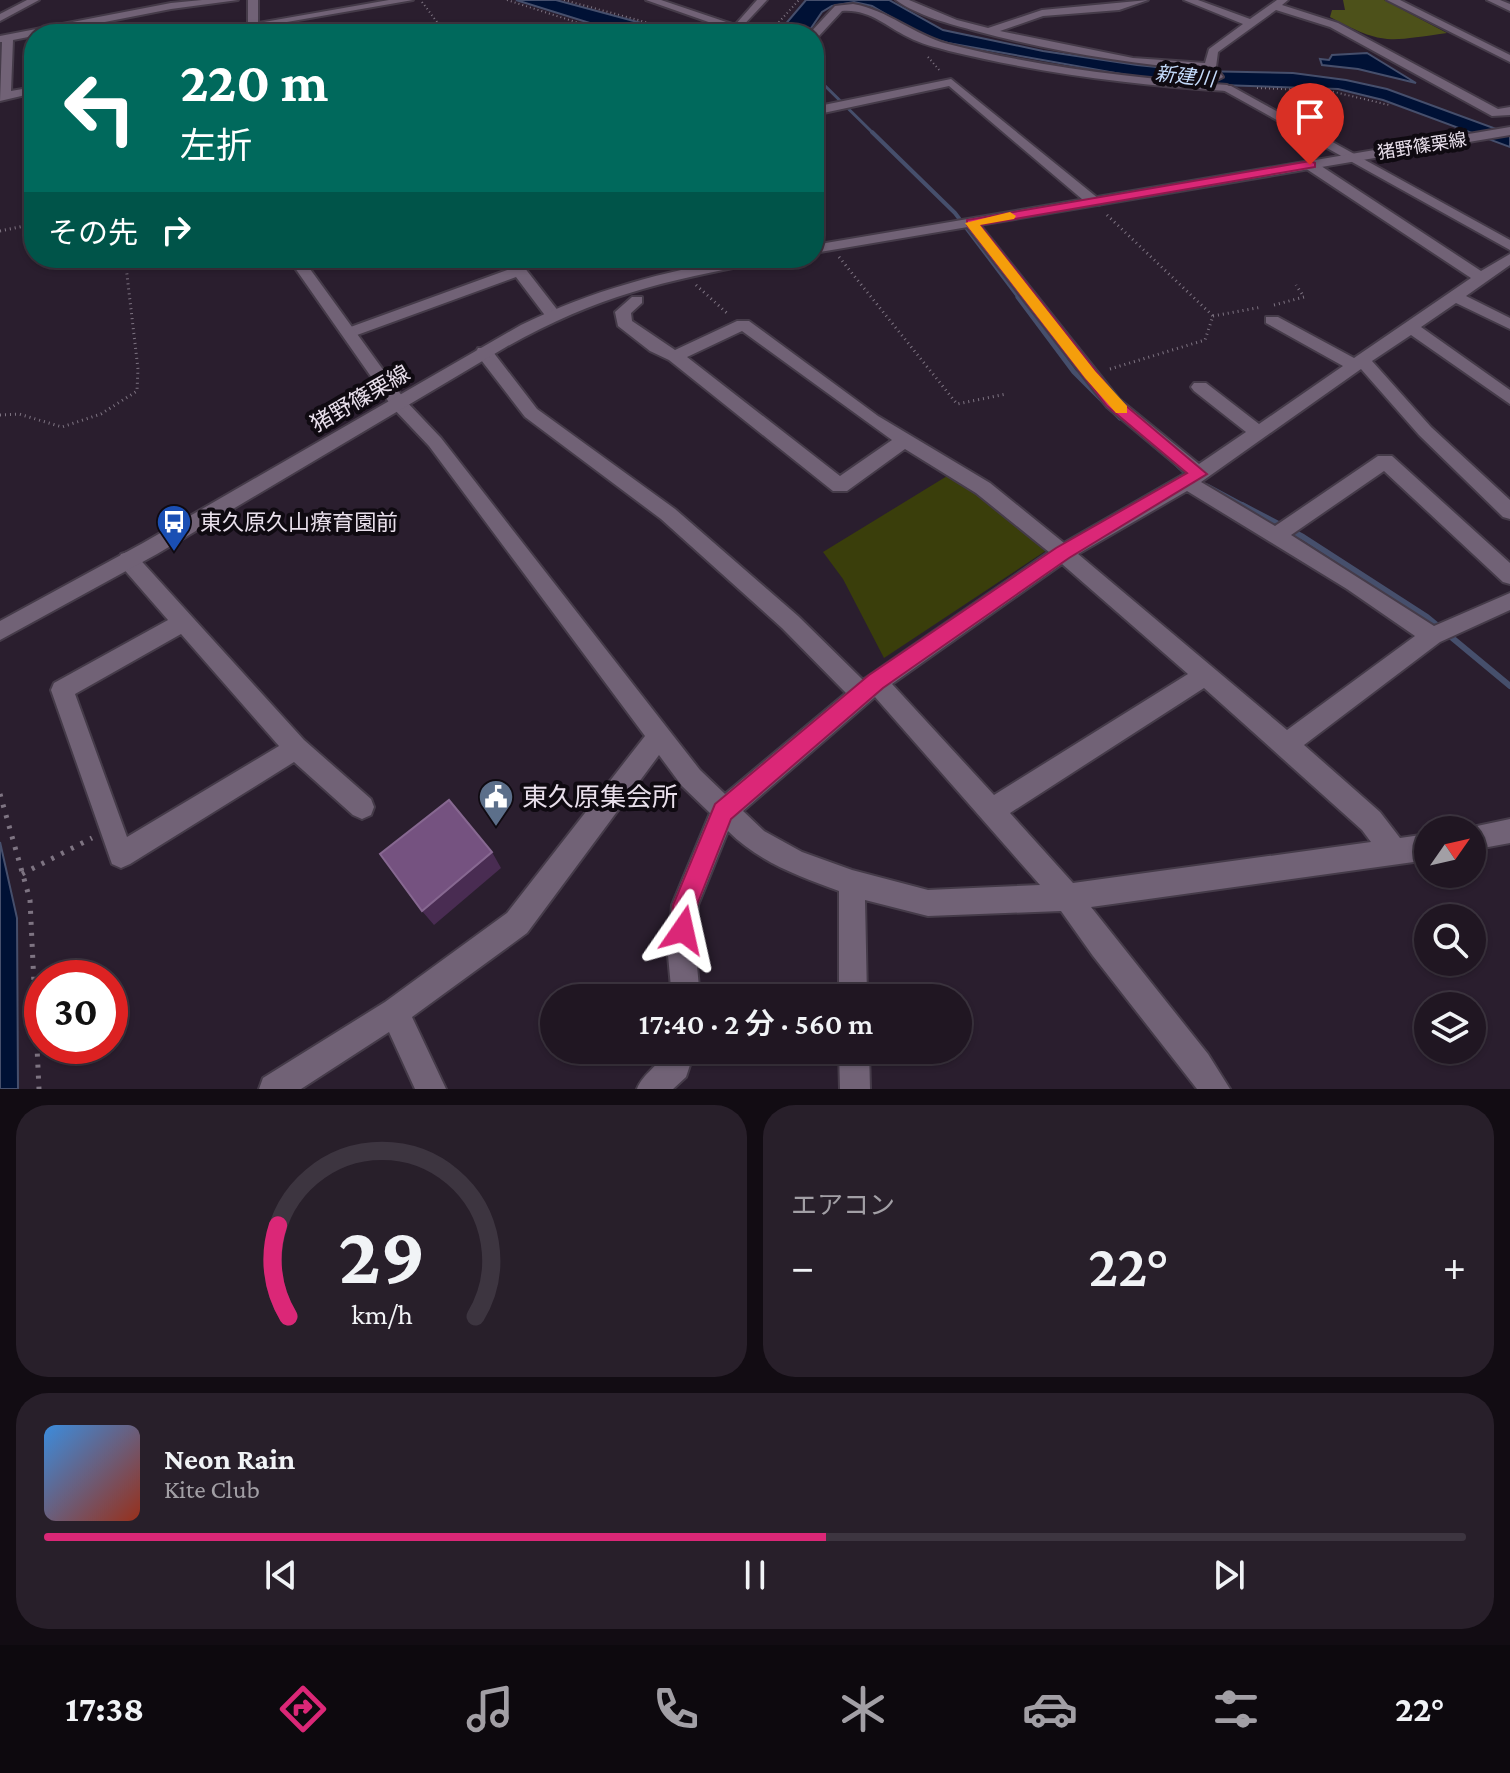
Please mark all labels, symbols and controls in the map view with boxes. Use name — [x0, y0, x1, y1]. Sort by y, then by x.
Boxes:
text: 220 m — [180, 51, 329, 113]
icon: left — [48, 56, 152, 160]
water label: 新建川 — [1154, 62, 1218, 90]
pin — [1276, 83, 1344, 165]
icon: arrive — [1288, 95, 1332, 139]
text: 左折 — [180, 126, 252, 166]
street label: 猪野篠栗線 — [1376, 129, 1468, 163]
icon: right — [154, 208, 198, 252]
text: その先 — [48, 216, 138, 249]
street label: 猪野篠栗線 — [306, 360, 414, 437]
bus stop icon: 東久原久山療育園前 — [155, 503, 193, 553]
place label: 東久原久山療育園前 — [200, 510, 398, 535]
public building icon: 東久原集会所 — [477, 778, 515, 828]
place label: 東久原集会所 — [522, 783, 678, 812]
north arrow — [1414, 816, 1486, 888]
map controls — [1414, 816, 1486, 1064]
position arrow — [641, 888, 725, 972]
button: search — [1414, 904, 1486, 976]
speed limit sign: 30 — [24, 960, 128, 1064]
button: layers — [1414, 992, 1486, 1064]
text: 17:40 · 2 分 · 560 m — [639, 1007, 873, 1040]
text: エアコン — [791, 1191, 895, 1220]
text: 29 — [338, 1208, 425, 1301]
text: 22° — [1088, 1232, 1169, 1299]
text: − — [791, 1242, 814, 1290]
text: + — [1443, 1242, 1466, 1290]
text: km/h — [351, 1298, 412, 1330]
text: Neon Rain — [164, 1442, 295, 1475]
text: Kite Club — [164, 1475, 260, 1504]
icon: previous — [259, 1553, 303, 1597]
icon: pause — [733, 1553, 777, 1597]
icon: next — [1207, 1553, 1251, 1597]
icon: directions — [275, 1681, 331, 1737]
icon: music — [462, 1681, 518, 1737]
icon: phone — [648, 1681, 704, 1737]
icon: climate — [835, 1681, 891, 1737]
icon: car — [1022, 1681, 1078, 1737]
icon: filters — [1208, 1681, 1264, 1737]
text: 17:38 — [65, 1689, 144, 1729]
text: 22° — [1395, 1689, 1445, 1729]

